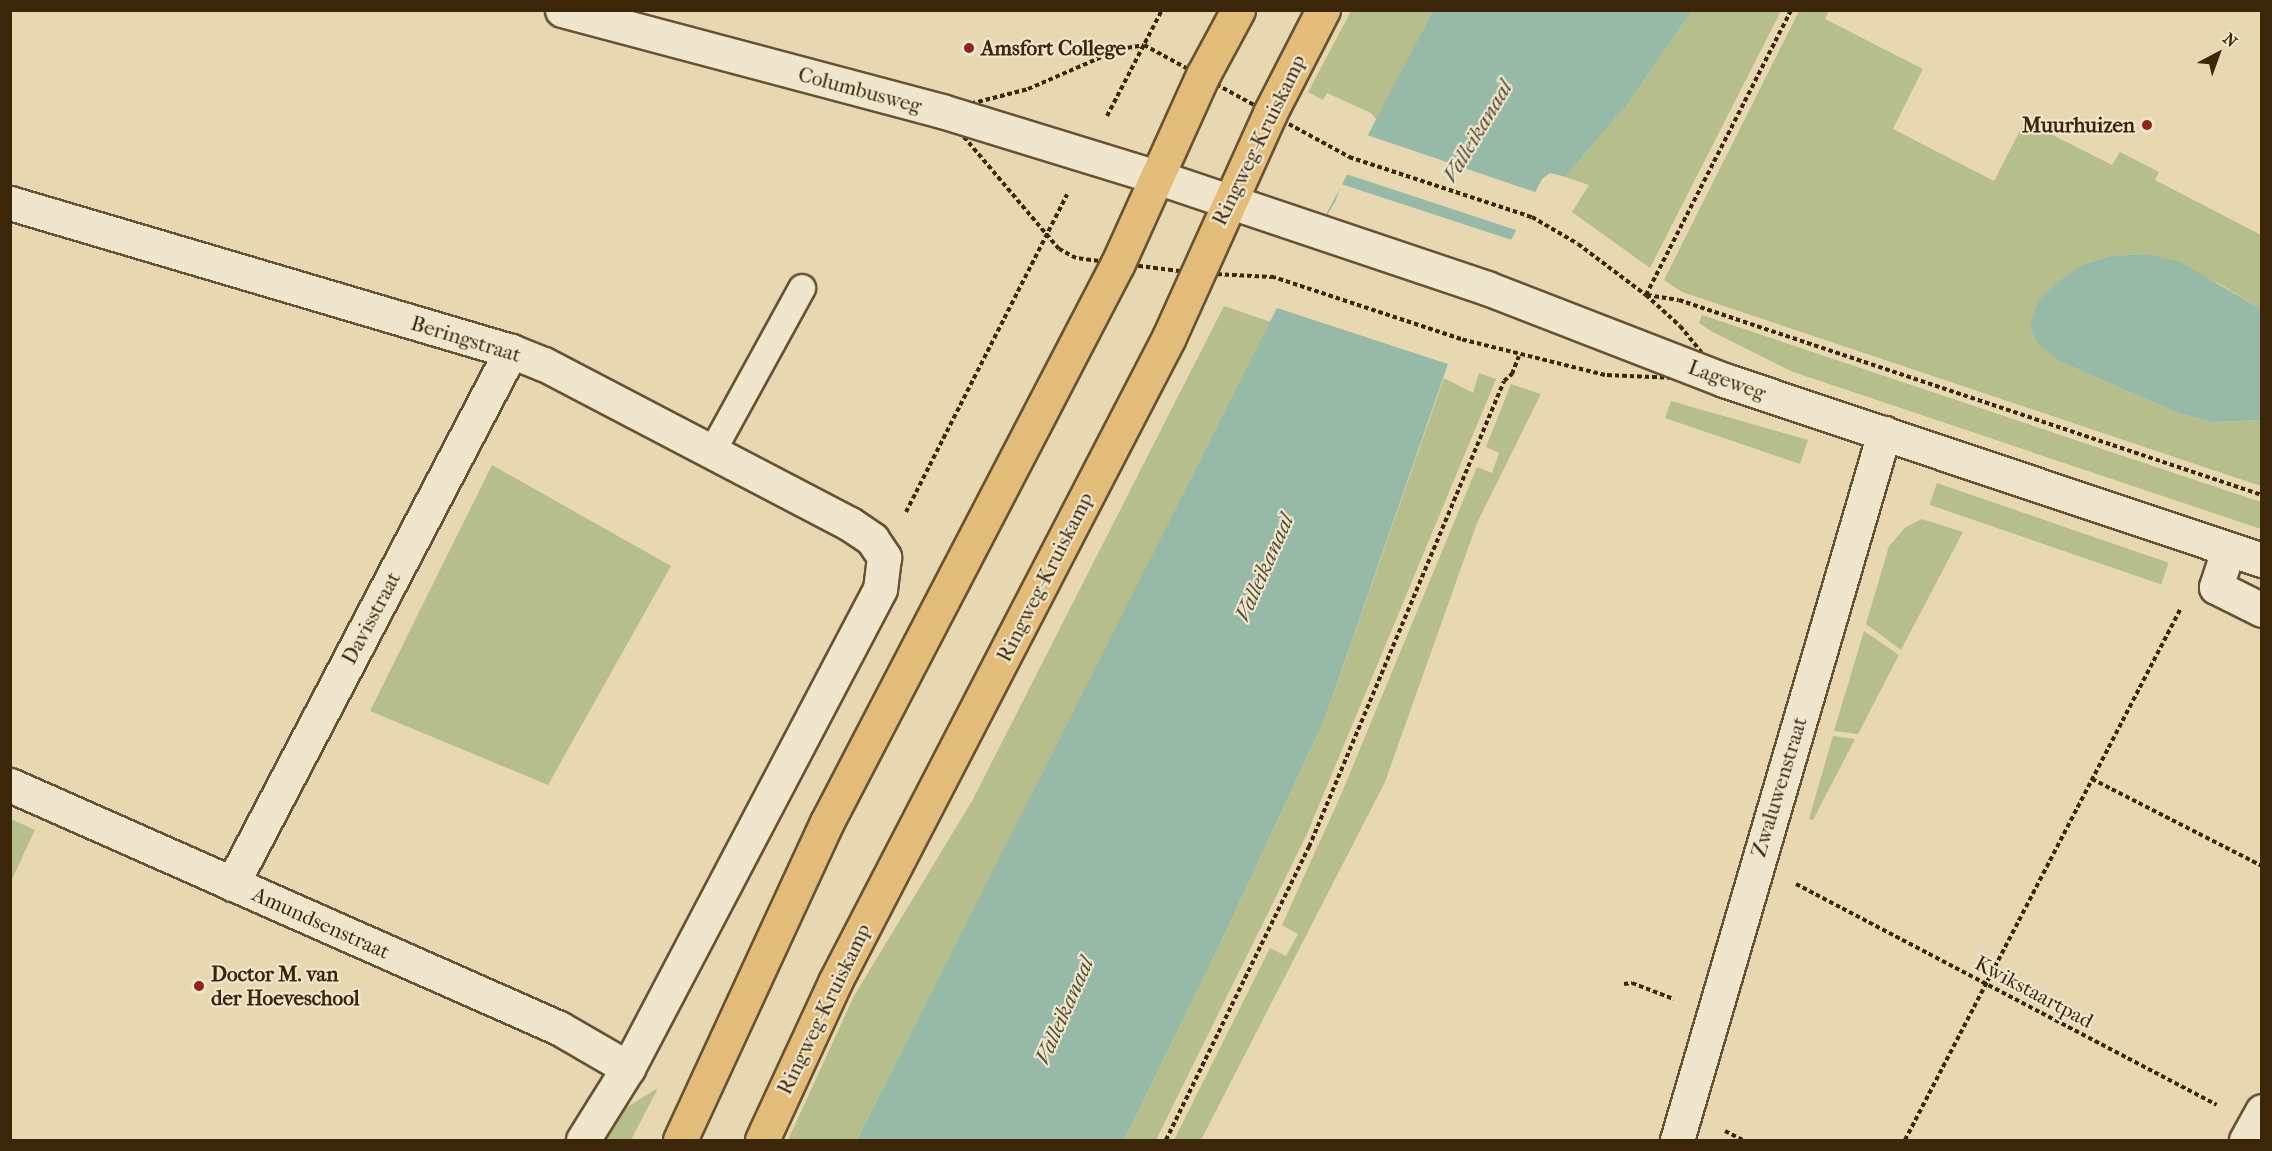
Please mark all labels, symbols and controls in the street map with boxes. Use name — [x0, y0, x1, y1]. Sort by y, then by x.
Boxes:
north arrow — [2188, 24, 2248, 84]
text: N — [2219, 29, 2241, 51]
place label: Amsfort College — [981, 35, 1126, 61]
marker: Amsfort College — [962, 41, 976, 55]
street label: Ringweg-Kruiskamp — [1207, 50, 1311, 230]
street label: Columbusweg — [795, 61, 925, 119]
water label: Valleikanaal — [1437, 76, 1519, 188]
place label: Muurhuizen — [2022, 112, 2135, 138]
marker: Muurhuizen — [2140, 118, 2154, 132]
street label: Beringstraat — [408, 310, 524, 368]
street label: Lageweg — [1685, 354, 1769, 406]
street label: Ringweg-Kruiskamp — [991, 488, 1099, 666]
water label: Valleikanaal — [1230, 510, 1300, 626]
street label: Davisstraat — [336, 568, 406, 668]
street label: Zwaluwenstraat — [1746, 714, 1812, 860]
street label: Amundsenstraat — [248, 881, 394, 965]
street label: Ringweg-Kruiskamp — [772, 919, 876, 1099]
street label: Kwikstaartpad — [1971, 950, 2097, 1034]
water label: Valleikanaal — [1030, 953, 1100, 1069]
place label: Doctor M. van der Hoeveschool — [211, 961, 359, 1011]
marker: Doctor M. van der Hoeveschool — [192, 979, 206, 993]

